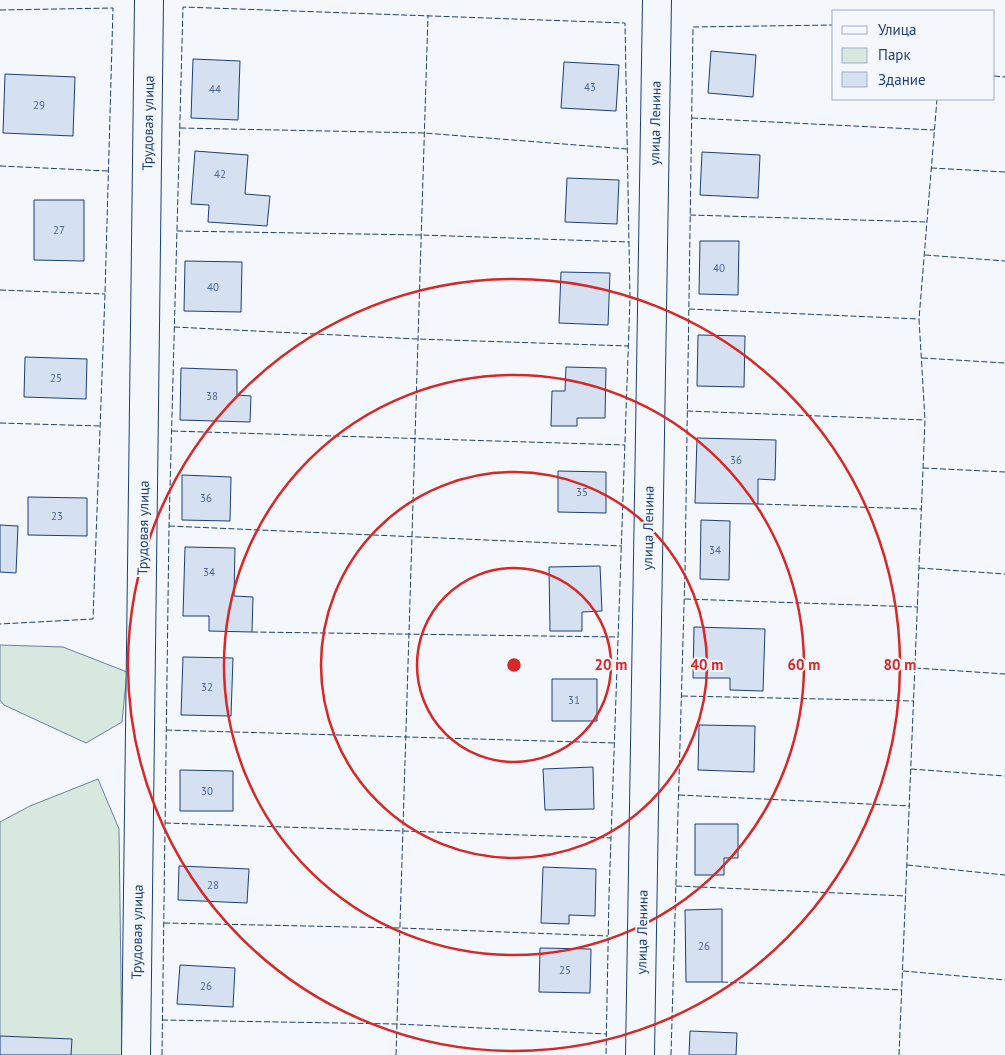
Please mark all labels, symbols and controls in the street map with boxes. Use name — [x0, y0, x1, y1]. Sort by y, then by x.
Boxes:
legend — [832, 10, 995, 100]
text: Улица — [878, 20, 916, 39]
text: Парк — [878, 45, 911, 64]
text: Здание — [878, 70, 926, 89]
street label: Трудовая улица — [138, 75, 158, 171]
house number: 43 — [584, 80, 596, 94]
street label: улица Ленина — [645, 80, 665, 166]
house number: 44 — [209, 82, 221, 96]
house number: 29 — [33, 98, 45, 112]
house number: 42 — [214, 167, 226, 181]
house number: 27 — [53, 223, 65, 237]
house number: 40 — [713, 261, 725, 275]
house number: 40 — [207, 280, 219, 294]
house number: 25 — [50, 371, 62, 385]
house number: 38 — [206, 389, 218, 403]
house number: 36 — [730, 453, 742, 467]
street label: Трудовая улица — [133, 480, 153, 576]
house number: 35 — [576, 485, 588, 499]
street label: улица Ленина — [638, 485, 658, 571]
house number: 36 — [200, 491, 212, 505]
house number: 23 — [51, 509, 63, 523]
house number: 34 — [709, 543, 721, 557]
house number: 34 — [203, 565, 215, 579]
text: 20 m — [595, 655, 627, 674]
text: 40 m — [691, 655, 723, 674]
text: 60 m — [788, 655, 820, 674]
text: 80 m — [884, 655, 916, 674]
centre of rings — [505, 656, 523, 674]
house number: 32 — [201, 680, 213, 694]
house number: 31 — [568, 693, 580, 707]
house number: 30 — [201, 784, 213, 798]
house number: 28 — [207, 878, 219, 892]
street label: Трудовая улица — [127, 884, 147, 980]
street label: улица Ленина — [632, 889, 652, 975]
house number: 26 — [698, 939, 710, 953]
house number: 25 — [559, 963, 571, 977]
house number: 26 — [200, 979, 212, 993]

